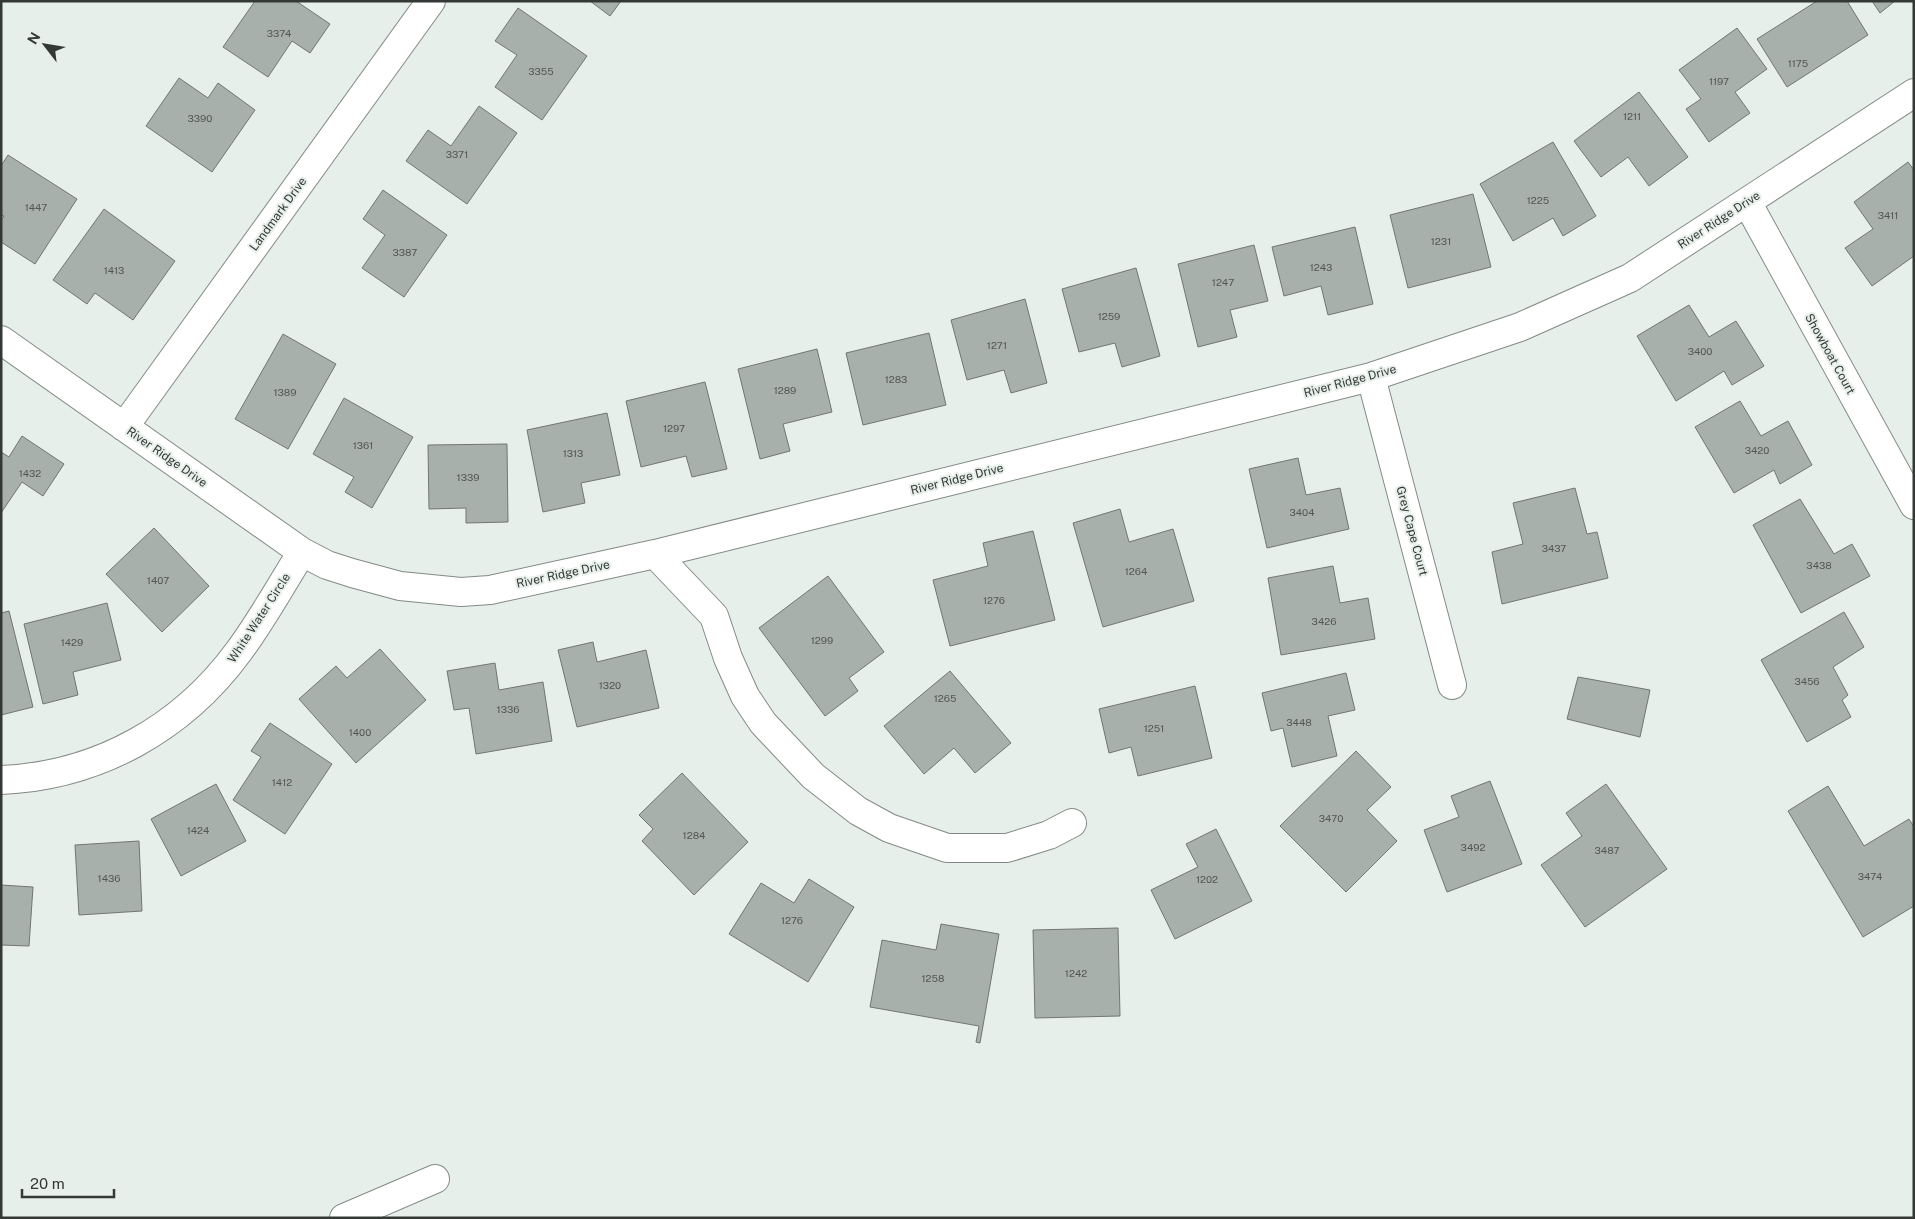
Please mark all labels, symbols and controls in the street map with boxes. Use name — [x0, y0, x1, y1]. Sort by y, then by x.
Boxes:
north arrow — [20, 20, 70, 70]
house number: 3374 — [267, 27, 291, 39]
text: N — [24, 29, 44, 47]
house number: 1175 — [1788, 57, 1808, 69]
house number: 3355 — [528, 65, 554, 77]
house number: 1197 — [1709, 75, 1729, 87]
house number: 1211 — [1623, 110, 1641, 122]
house number: 3390 — [188, 112, 212, 124]
house number: 3371 — [446, 148, 468, 160]
street label: Landmark Drive — [247, 174, 310, 254]
street label: River Ridge Drive — [1675, 188, 1763, 252]
house number: 1225 — [1527, 194, 1549, 206]
house number: 1447 — [25, 201, 47, 213]
house number: 3411 — [1878, 209, 1898, 221]
house number: 1231 — [1431, 235, 1451, 247]
house number: 3387 — [393, 246, 417, 258]
house number: 1243 — [1310, 261, 1332, 273]
house number: 1413 — [104, 264, 124, 276]
house number: 1247 — [1212, 276, 1234, 288]
house number: 1259 — [1098, 310, 1120, 322]
street label: Showboat Court — [1802, 311, 1858, 397]
house number: 1271 — [987, 339, 1007, 351]
house number: 3400 — [1688, 345, 1712, 357]
street label: River Ridge Drive — [1302, 362, 1398, 400]
house number: 1283 — [885, 373, 907, 385]
house number: 1289 — [774, 384, 796, 396]
house number: 1389 — [274, 386, 296, 398]
house number: 1297 — [663, 422, 685, 434]
street label: River Ridge Drive — [124, 424, 210, 490]
house number: 1361 — [353, 439, 373, 451]
house number: 3420 — [1745, 444, 1769, 456]
house number: 1313 — [563, 447, 583, 459]
street label: River Ridge Drive — [909, 461, 1005, 497]
house number: 1432 — [19, 467, 41, 479]
house number: 1339 — [457, 471, 479, 483]
street label: Grey Cape Court — [1393, 485, 1431, 578]
house number: 3404 — [1290, 506, 1314, 518]
house number: 3437 — [1542, 542, 1566, 554]
street label: River Ridge Drive — [515, 557, 611, 591]
house number: 3438 — [1806, 559, 1832, 571]
house number: 1264 — [1125, 565, 1147, 577]
street label: White Water Circle — [225, 570, 293, 665]
house number: 1407 — [147, 574, 169, 586]
house number: 1276 — [983, 594, 1005, 606]
house number: 3426 — [1312, 615, 1336, 627]
house number: 1299 — [811, 634, 833, 646]
house number: 1429 — [61, 636, 83, 648]
house number: 3456 — [1794, 675, 1820, 687]
house number: 1320 — [599, 679, 621, 691]
house number: 1265 — [934, 692, 956, 704]
house number: 1336 — [497, 703, 519, 715]
house number: 3448 — [1286, 716, 1312, 728]
house number: 1251 — [1144, 722, 1164, 734]
house number: 1400 — [349, 726, 371, 738]
house number: 1412 — [272, 776, 292, 788]
house number: 3470 — [1319, 812, 1343, 824]
house number: 1424 — [187, 824, 209, 836]
house number: 1284 — [683, 829, 705, 841]
house number: 3492 — [1461, 841, 1485, 853]
house number: 3487 — [1595, 844, 1619, 856]
house number: 3474 — [1858, 870, 1882, 882]
house number: 1436 — [98, 872, 120, 884]
house number: 1202 — [1196, 873, 1218, 885]
house number: 1276 — [781, 914, 803, 926]
house number: 1242 — [1065, 967, 1087, 979]
house number: 1258 — [922, 972, 944, 984]
scale bar — [22, 1166, 115, 1198]
text: 20 m — [30, 1175, 65, 1192]

